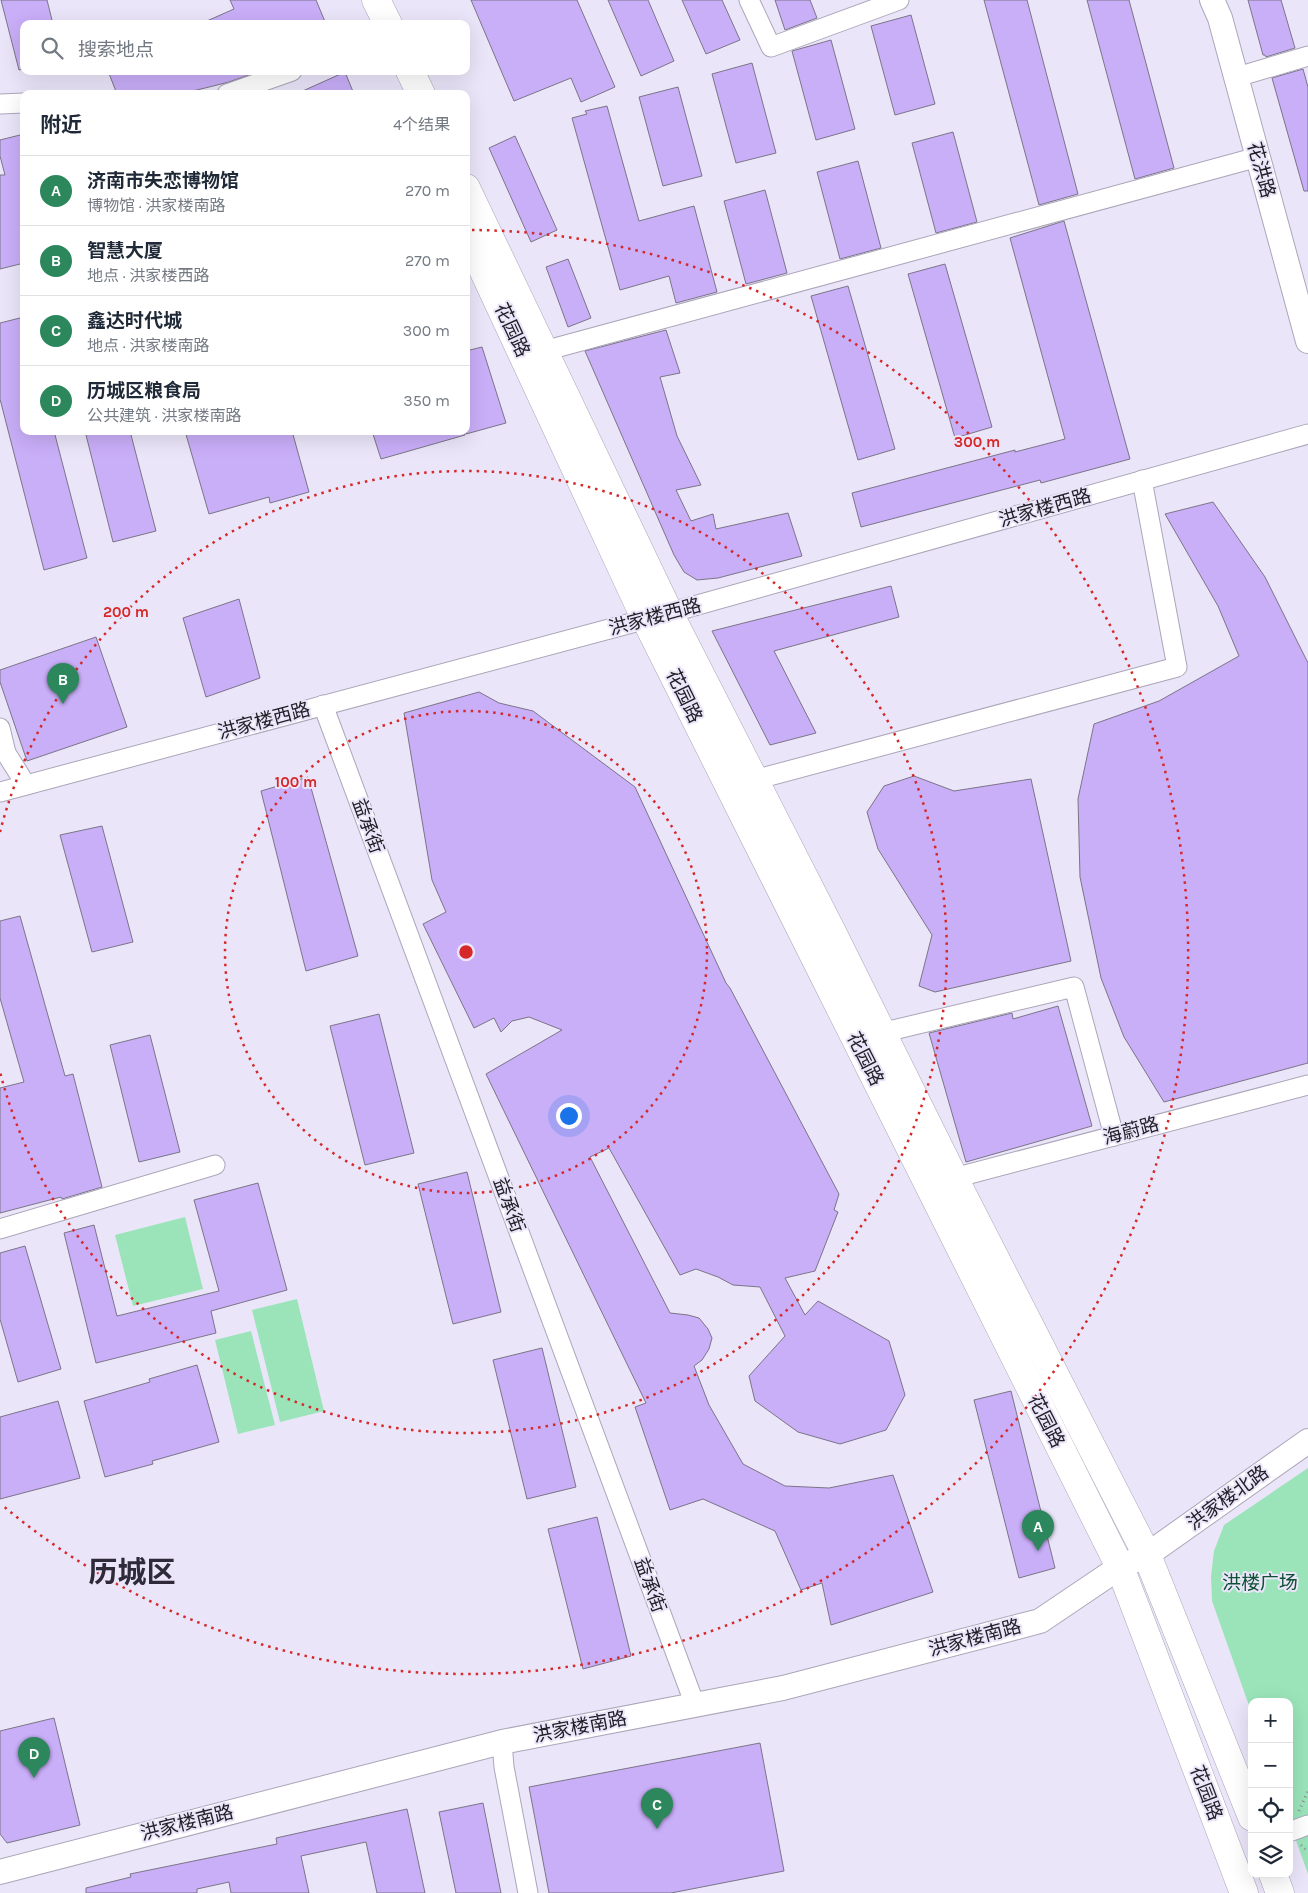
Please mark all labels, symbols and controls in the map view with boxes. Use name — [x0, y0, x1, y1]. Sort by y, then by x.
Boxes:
search box — [20, 20, 470, 75]
icon: search — [38, 34, 66, 62]
text: 搜索地点 — [78, 39, 154, 61]
text: 附近 — [40, 113, 82, 137]
text: 4个结果 — [393, 115, 450, 134]
street label: 花洪路 — [1243, 140, 1279, 200]
text: 济南市失恋博物馆 — [87, 170, 239, 192]
text: A — [51, 181, 61, 200]
text: 270 m — [405, 181, 450, 200]
text: 博物馆 · 洪家楼南路 — [87, 196, 225, 215]
text: 智慧大厦 — [87, 240, 163, 262]
text: B — [51, 251, 61, 270]
text: 270 m — [405, 251, 450, 270]
text: 地点 · 洪家楼西路 — [87, 266, 209, 285]
street label: 花园路 — [490, 300, 534, 360]
text: 鑫达时代城 — [87, 310, 182, 332]
text: C — [51, 321, 61, 340]
text: 300 m — [403, 321, 450, 340]
text: 地点 · 洪家楼南路 — [87, 336, 209, 355]
text: 历城区粮食局 — [87, 380, 201, 402]
text: D — [51, 391, 61, 410]
text: 350 m — [403, 391, 450, 410]
text: 公共建筑 · 洪家楼南路 — [87, 406, 241, 425]
text: 300 m — [954, 433, 1000, 451]
street label: 洪家楼西路 — [996, 484, 1094, 532]
street label: 洪家楼西路 — [606, 594, 704, 640]
text: 200 m — [103, 603, 149, 621]
pin: B — [47, 663, 79, 704]
street label: 花园路 — [662, 666, 706, 726]
street label: 洪家楼西路 — [215, 698, 313, 744]
text: 100 m — [275, 773, 317, 791]
street label: 益承街 — [348, 795, 388, 857]
centre of rings — [457, 943, 475, 961]
street label: 花园路 — [842, 1029, 888, 1089]
your location — [556, 1103, 582, 1129]
street label: 海蔚路 — [1101, 1113, 1161, 1149]
street label: 益承街 — [489, 1174, 529, 1236]
street label: 花园路 — [1023, 1391, 1069, 1451]
street label: 洪家楼北路 — [1183, 1461, 1273, 1535]
pin: A — [1022, 1510, 1054, 1551]
street label: 益承街 — [630, 1554, 670, 1616]
district label: 历城区 — [88, 1555, 176, 1589]
park label: 洪楼广场 — [1222, 1572, 1298, 1594]
street label: 洪家楼南路 — [926, 1615, 1024, 1661]
map controls — [1248, 1698, 1293, 1878]
button: + — [1248, 1698, 1293, 1743]
street label: 洪家楼南路 — [531, 1707, 629, 1747]
pin: D — [18, 1737, 50, 1778]
button: − — [1248, 1743, 1293, 1788]
street label: 花园路 — [1186, 1762, 1226, 1824]
pin: C — [641, 1788, 673, 1829]
button: locate — [1248, 1788, 1293, 1833]
street label: 洪家楼南路 — [138, 1801, 236, 1845]
button: layers — [1248, 1833, 1293, 1878]

